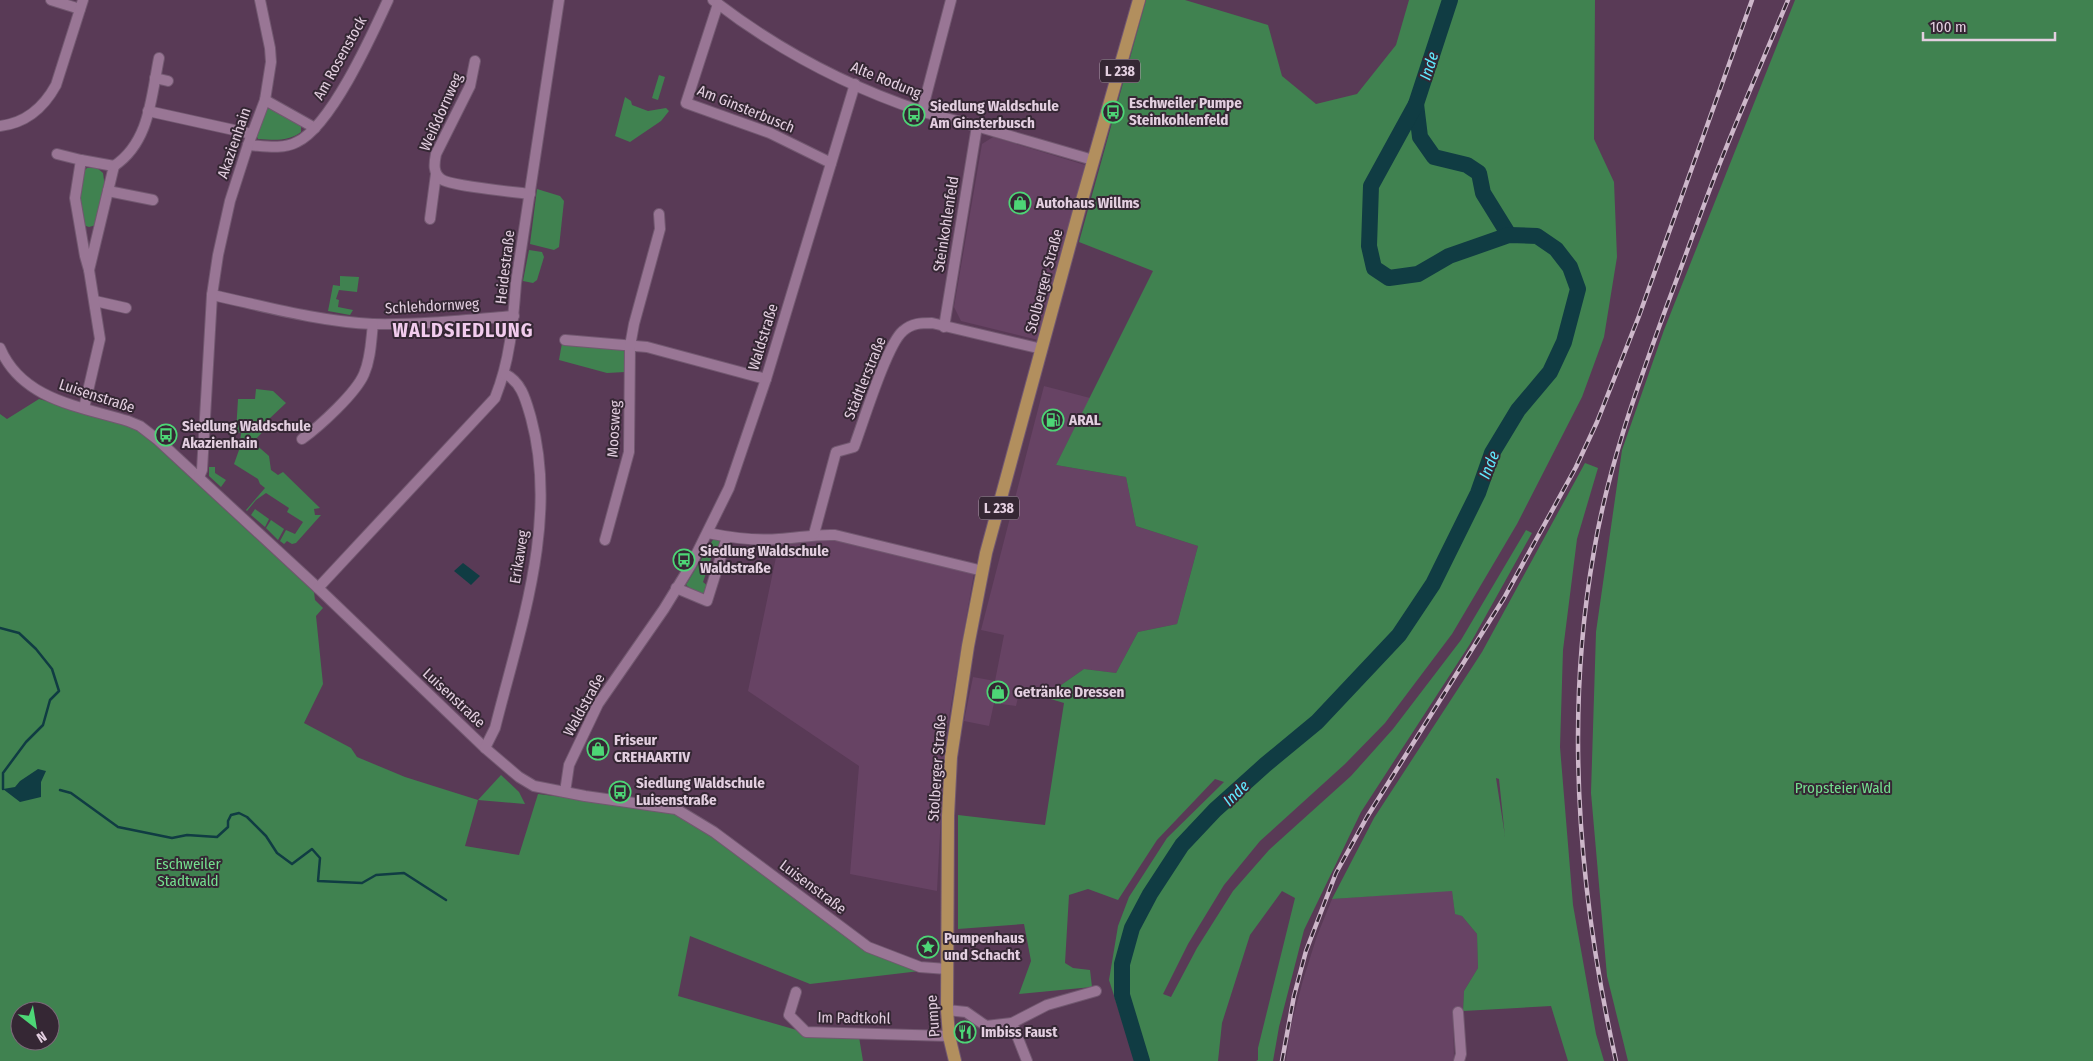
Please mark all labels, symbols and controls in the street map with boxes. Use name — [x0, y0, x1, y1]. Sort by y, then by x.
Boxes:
scale bar — [1923, 10, 2056, 42]
street label: Am Rosenstock — [310, 13, 370, 103]
text: 100 m — [1930, 18, 1967, 36]
water label: Inde — [1416, 49, 1443, 83]
street label: Alte Rodung — [848, 58, 924, 102]
road number: L 238 — [1100, 59, 1140, 82]
street label: Weißdornweg — [416, 70, 466, 154]
street label: Am Ginsterbusch — [695, 81, 797, 137]
place label: Eschweiler Pumpe Steinkohlenfeld — [1129, 94, 1242, 129]
place label: Siedlung Waldschule Am Ginsterbusch — [929, 97, 1059, 132]
bus stop icon: Eschweiler Pumpe Steinkohlenfeld — [1101, 100, 1125, 124]
bus stop icon: Siedlung Waldschule Am Ginsterbusch — [902, 103, 926, 127]
street label: Akazienhain — [213, 105, 255, 181]
street label: Steinkohlenfeld — [930, 175, 962, 273]
shop icon: Autohaus Willms — [1008, 191, 1032, 215]
place label: Autohaus Willms — [1035, 194, 1140, 212]
street label: Stolberger Straße — [1021, 227, 1067, 335]
street label: Heidestraße — [492, 229, 518, 305]
street label: Schlehdornweg — [384, 295, 480, 317]
street label: Waldstraße — [744, 301, 782, 373]
district label: WALDSIEDLUNG — [392, 318, 534, 342]
street label: Städtlerstraße — [840, 334, 890, 422]
street label: Luisenstraße — [57, 375, 137, 417]
street label: Moosweg — [604, 400, 624, 458]
fuel station icon: ARAL — [1041, 408, 1065, 432]
place label: ARAL — [1068, 411, 1101, 429]
place label: Siedlung Waldschule Akazienhain — [181, 417, 311, 452]
bus stop icon: Siedlung Waldschule Akazienhain — [154, 423, 178, 447]
water label: Inde — [1475, 448, 1503, 482]
road number: L 238 — [979, 496, 1019, 520]
street label: Erikaweg — [506, 529, 532, 585]
place label: Siedlung Waldschule Waldstraße — [700, 542, 829, 577]
bus stop icon: Siedlung Waldschule Waldstraße — [672, 548, 696, 572]
street label: Luisenstraße — [419, 665, 489, 731]
street label: Waldstraße — [559, 671, 609, 739]
shop icon: Getränke Dressen — [986, 680, 1010, 704]
place label: Getränke Dressen — [1014, 683, 1125, 701]
street label: Stolberger Straße — [924, 714, 950, 822]
place label: Friseur CREHAARTIV — [614, 731, 691, 766]
shop icon: Friseur CREHAARTIV — [586, 737, 610, 761]
place label: Siedlung Waldschule Luisenstraße — [636, 774, 765, 809]
water label: Inde — [1219, 776, 1253, 810]
park label: Propsteier Wald — [1795, 779, 1891, 797]
bus stop icon: Siedlung Waldschule Luisenstraße — [608, 780, 632, 804]
park label: Eschweiler Stadtwald — [155, 855, 221, 890]
street label: Luisenstraße — [776, 856, 850, 918]
place label: Pumpenhaus und Schacht — [944, 929, 1025, 964]
place icon: Pumpenhaus und Schacht — [916, 935, 940, 959]
street label: Pumpe — [923, 994, 943, 1038]
north arrow — [10, 1001, 60, 1051]
street label: Im Padtkohl — [817, 1008, 891, 1028]
restaurant icon: Imbiss Faust — [953, 1020, 977, 1044]
place label: Imbiss Faust — [981, 1023, 1058, 1041]
text: N — [33, 1027, 49, 1046]

